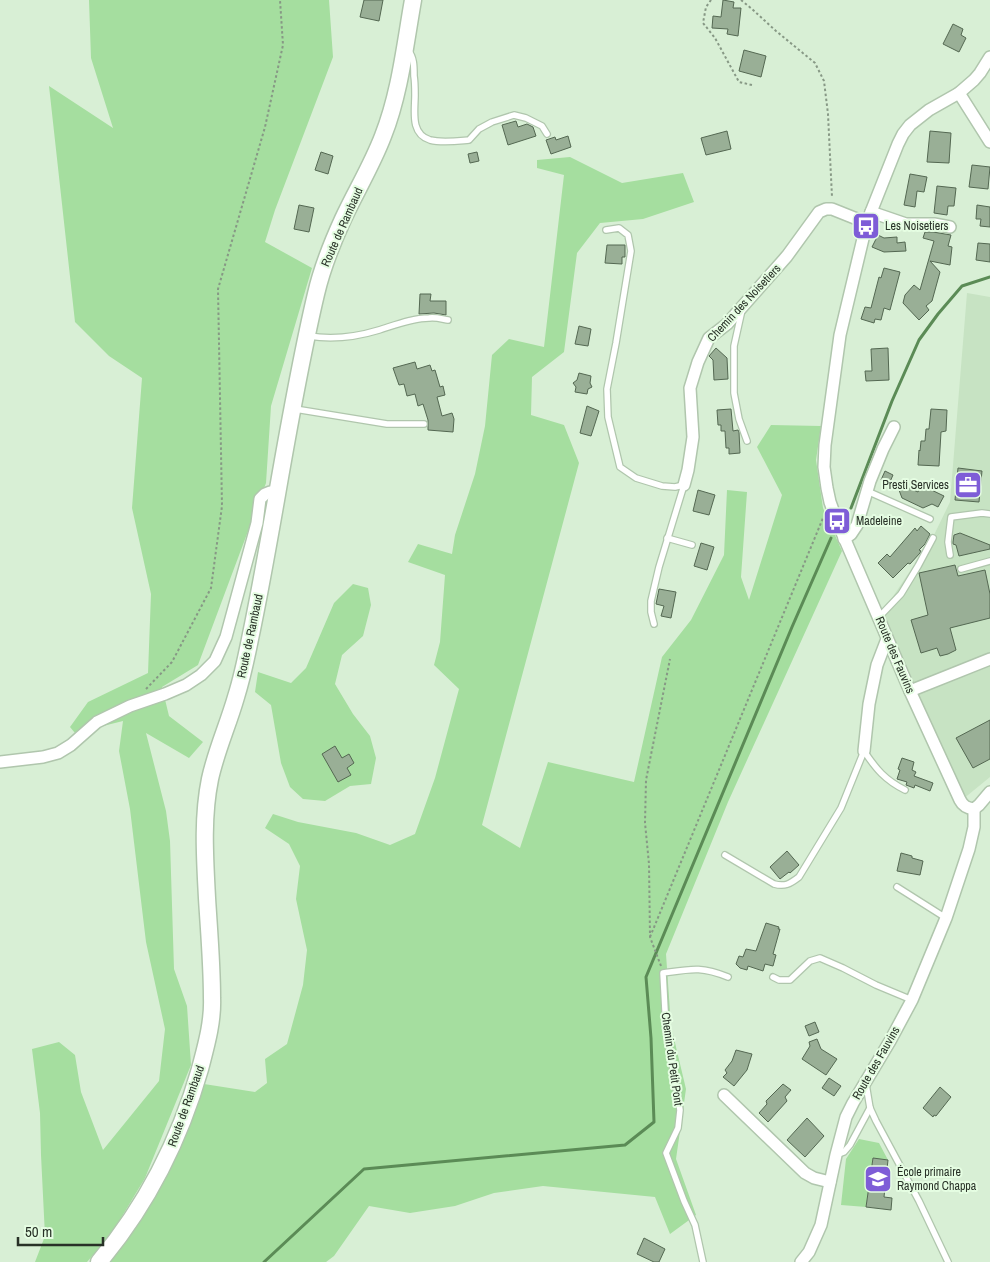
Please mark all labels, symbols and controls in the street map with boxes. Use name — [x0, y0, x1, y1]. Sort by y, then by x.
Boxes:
street label: Route de Rambaud — [317, 185, 367, 269]
bus stop icon: Les Noisetiers — [851, 211, 881, 241]
place label: Les Noisetiers — [885, 218, 949, 234]
street label: Chemin des Noisetiers — [704, 261, 784, 345]
office icon: Presti Services — [953, 470, 983, 500]
place label: Presti Services — [882, 477, 949, 493]
bus stop icon: Madeleine — [822, 506, 852, 536]
place label: Madeleine — [856, 513, 902, 529]
street label: Route de Rambaud — [233, 593, 267, 679]
street label: Route des Fauvins — [872, 614, 918, 696]
street label: Chemin du Petit Pont — [658, 1011, 687, 1107]
street label: Route des Fauvins — [849, 1023, 903, 1103]
street label: Route de Rambaud — [164, 1063, 208, 1149]
school or university icon: École primaire Raymond Chappa — [863, 1164, 893, 1194]
place label: École primaire Raymond Chappa — [897, 1164, 977, 1194]
scale bar — [18, 1214, 102, 1246]
text: 50 m — [25, 1221, 52, 1242]

